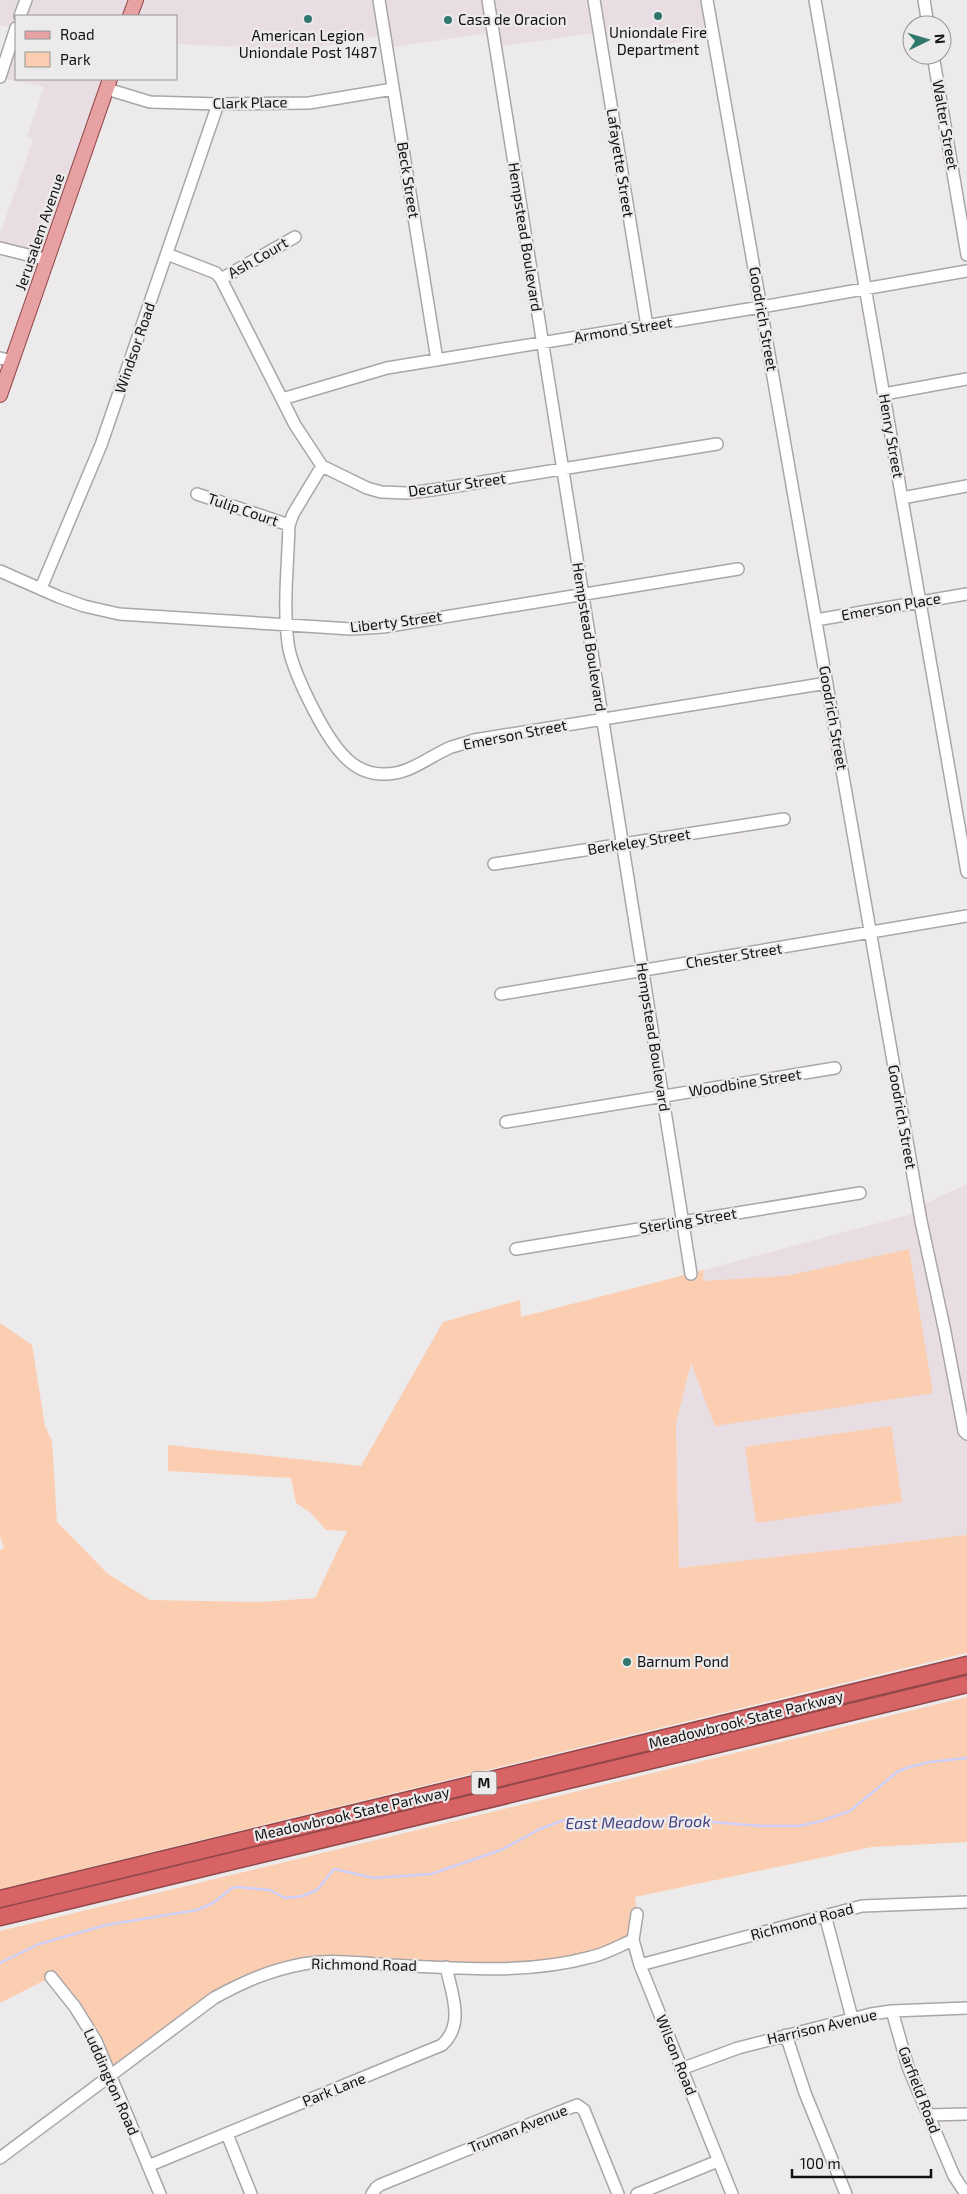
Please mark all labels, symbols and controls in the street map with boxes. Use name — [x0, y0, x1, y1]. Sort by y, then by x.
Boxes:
place label: Casa de Oracion — [458, 10, 567, 28]
marker: Uniondale Fire Department — [652, 10, 664, 22]
marker: American Legion Uniondale Post 1487 — [302, 13, 314, 25]
marker: Casa de Oracion — [442, 14, 454, 26]
legend — [15, 15, 178, 80]
north arrow — [902, 15, 952, 65]
place label: Uniondale Fire Department — [609, 23, 707, 58]
text: Road — [60, 25, 95, 43]
place label: American Legion Uniondale Post 1487 — [239, 26, 377, 61]
text: N — [932, 33, 949, 45]
text: Park — [60, 50, 91, 68]
street label: Walter Street — [929, 78, 963, 172]
street label: Clark Place — [212, 92, 288, 112]
street label: Lafayette Street — [603, 107, 639, 219]
street label: Beck Street — [394, 140, 424, 220]
street label: Hempstead Boulevard — [505, 161, 547, 313]
street label: Jerusalem Avenue — [11, 171, 68, 293]
street label: Ash Court — [224, 233, 291, 282]
street label: Goodrich Street — [746, 265, 782, 373]
street label: Windsor Road — [110, 300, 158, 396]
street label: Armond Street — [572, 312, 674, 346]
street label: Henry Street — [876, 392, 908, 480]
street label: Decatur Street — [407, 468, 507, 500]
street label: Tulip Court — [206, 489, 281, 530]
street label: Hempstead Boulevard — [569, 561, 611, 713]
street label: Emerson Place — [840, 588, 942, 624]
street label: Liberty Street — [349, 606, 443, 636]
street label: Goodrich Street — [816, 664, 852, 772]
street label: Emerson Street — [461, 715, 569, 753]
street label: Berkeley Street — [586, 824, 692, 858]
street label: Chester Street — [684, 938, 784, 972]
street label: Hempstead Boulevard — [633, 961, 675, 1113]
street label: Goodrich Street — [885, 1063, 921, 1171]
street label: Woodbine Street — [687, 1064, 803, 1100]
street label: Sterling Street — [638, 1203, 738, 1237]
place label: Barnum Pond — [637, 1652, 729, 1670]
marker: Barnum Pond — [621, 1656, 633, 1668]
street label: Meadowbrook State Parkway — [647, 1686, 845, 1752]
road number: M — [472, 1772, 496, 1795]
street label: Meadowbrook State Parkway — [252, 1782, 451, 1844]
water label: East Meadow Brook — [565, 1811, 711, 1832]
street label: Richmond Road — [748, 1899, 855, 1943]
street label: Richmond Road — [311, 1954, 417, 1974]
street label: Harrison Avenue — [765, 2005, 878, 2047]
street label: Wilson Road — [653, 2012, 701, 2097]
street label: Luddington Road — [80, 2025, 144, 2138]
street label: Garfield Road — [895, 2044, 945, 2136]
street label: Park Lane — [299, 2068, 368, 2110]
street label: Truman Avenue — [465, 2100, 570, 2156]
scale bar — [792, 2146, 931, 2178]
text: 100 m — [800, 2154, 841, 2172]

